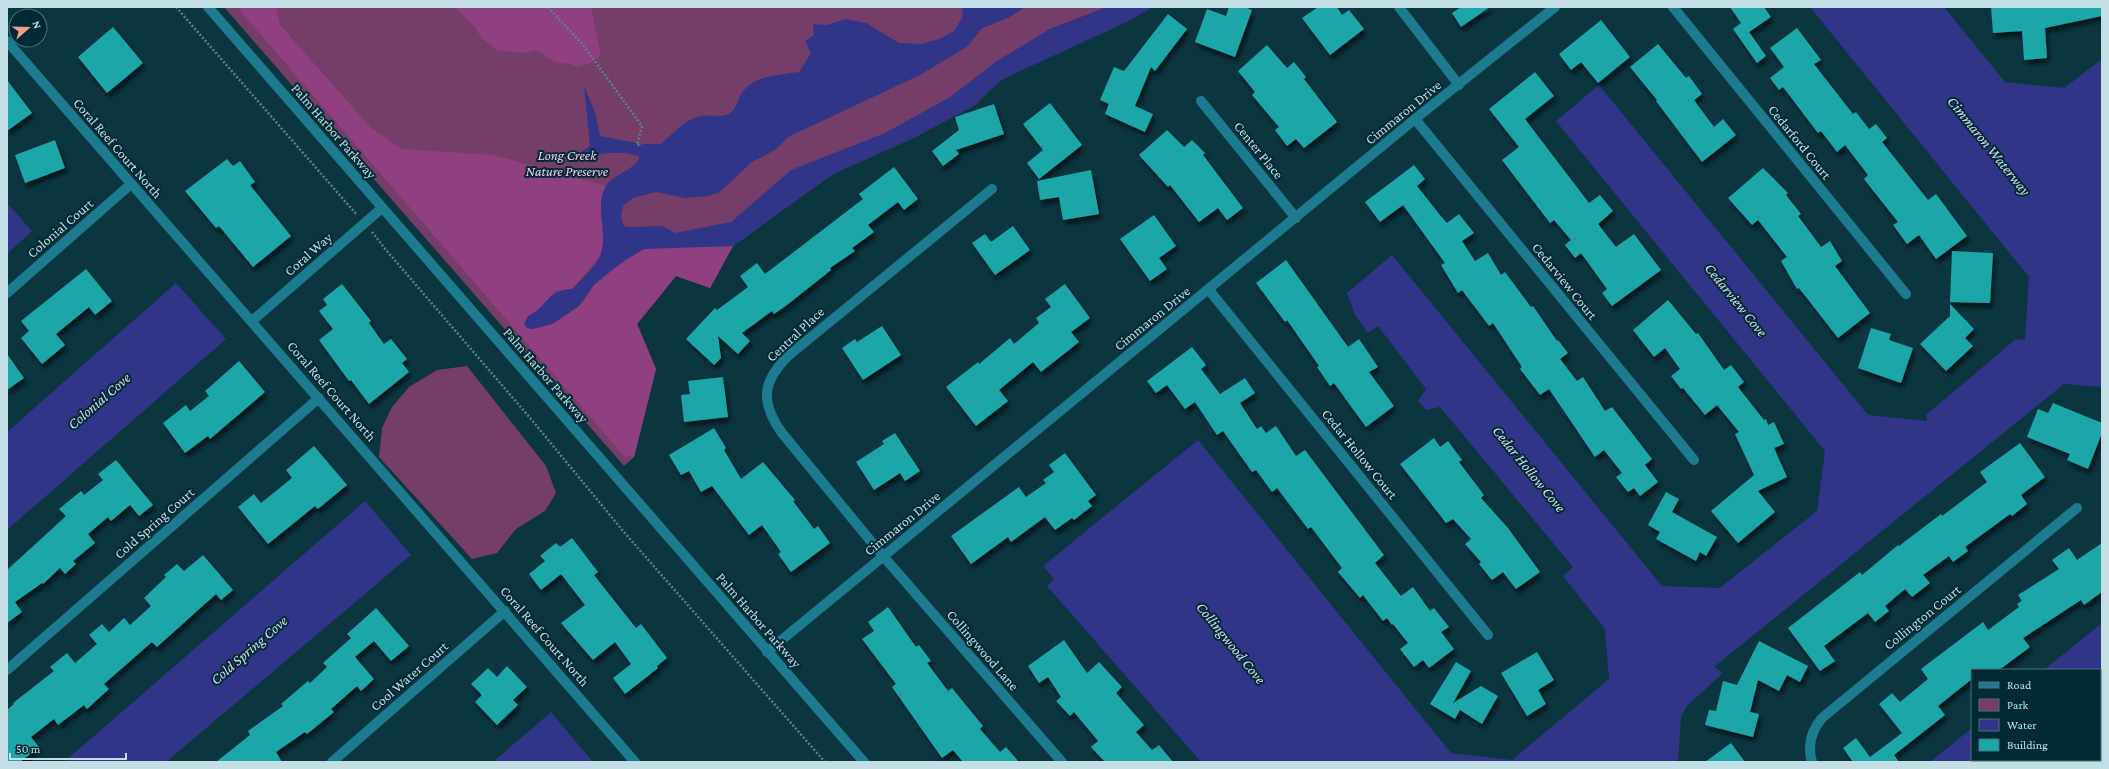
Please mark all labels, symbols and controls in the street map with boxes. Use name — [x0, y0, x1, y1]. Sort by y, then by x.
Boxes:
north arrow — [8, 8, 48, 48]
text: N — [30, 19, 44, 31]
street label: Cimmaron Drive — [1362, 76, 1444, 148]
street label: Palm Harbor Parkway — [288, 80, 380, 182]
water label: Cimmaron Waterway — [1944, 93, 2034, 199]
street label: Coral Reef Court North — [70, 95, 166, 202]
street label: Cedarford Court — [1765, 102, 1835, 183]
street label: Center Place — [1231, 118, 1287, 182]
park label: Long Creek Nature Preserve — [526, 147, 609, 179]
street label: Colonial Court — [24, 195, 96, 261]
street label: Coral Way — [281, 229, 335, 279]
street label: Cedarview Court — [1529, 239, 1601, 323]
water label: Cedarview Cove — [1702, 260, 1771, 340]
street label: Cimmaron Drive — [1111, 282, 1193, 354]
street label: Central Place — [763, 303, 827, 365]
street label: Palm Harbor Parkway — [500, 324, 592, 426]
street label: Coral Reef Court North — [284, 338, 380, 445]
water label: Colonial Cove — [64, 369, 134, 432]
street label: Cedar Hollow Court — [1319, 406, 1401, 503]
water label: Cedar Hollow Cove — [1489, 423, 1569, 516]
street label: Cold Spring Court — [111, 484, 197, 562]
street label: Cimmaron Drive — [861, 487, 943, 559]
street label: Palm Harbor Parkway — [713, 569, 805, 671]
street label: Collington Court — [1880, 581, 1964, 653]
street label: Coral Reef Court North — [497, 583, 593, 690]
water label: Collingwood Cove — [1192, 599, 1269, 688]
street label: Collingwood Lane — [944, 606, 1022, 694]
water label: Cold Spring Cove — [207, 612, 292, 688]
street label: Cool Water Court — [367, 638, 451, 714]
legend — [1971, 669, 2101, 761]
text: Road — [2007, 678, 2032, 692]
text: Park — [2007, 698, 2029, 712]
text: Water — [2007, 718, 2037, 732]
scale bar — [10, 735, 126, 761]
text: Building — [2007, 738, 2048, 752]
text: 50 m — [16, 742, 41, 756]

